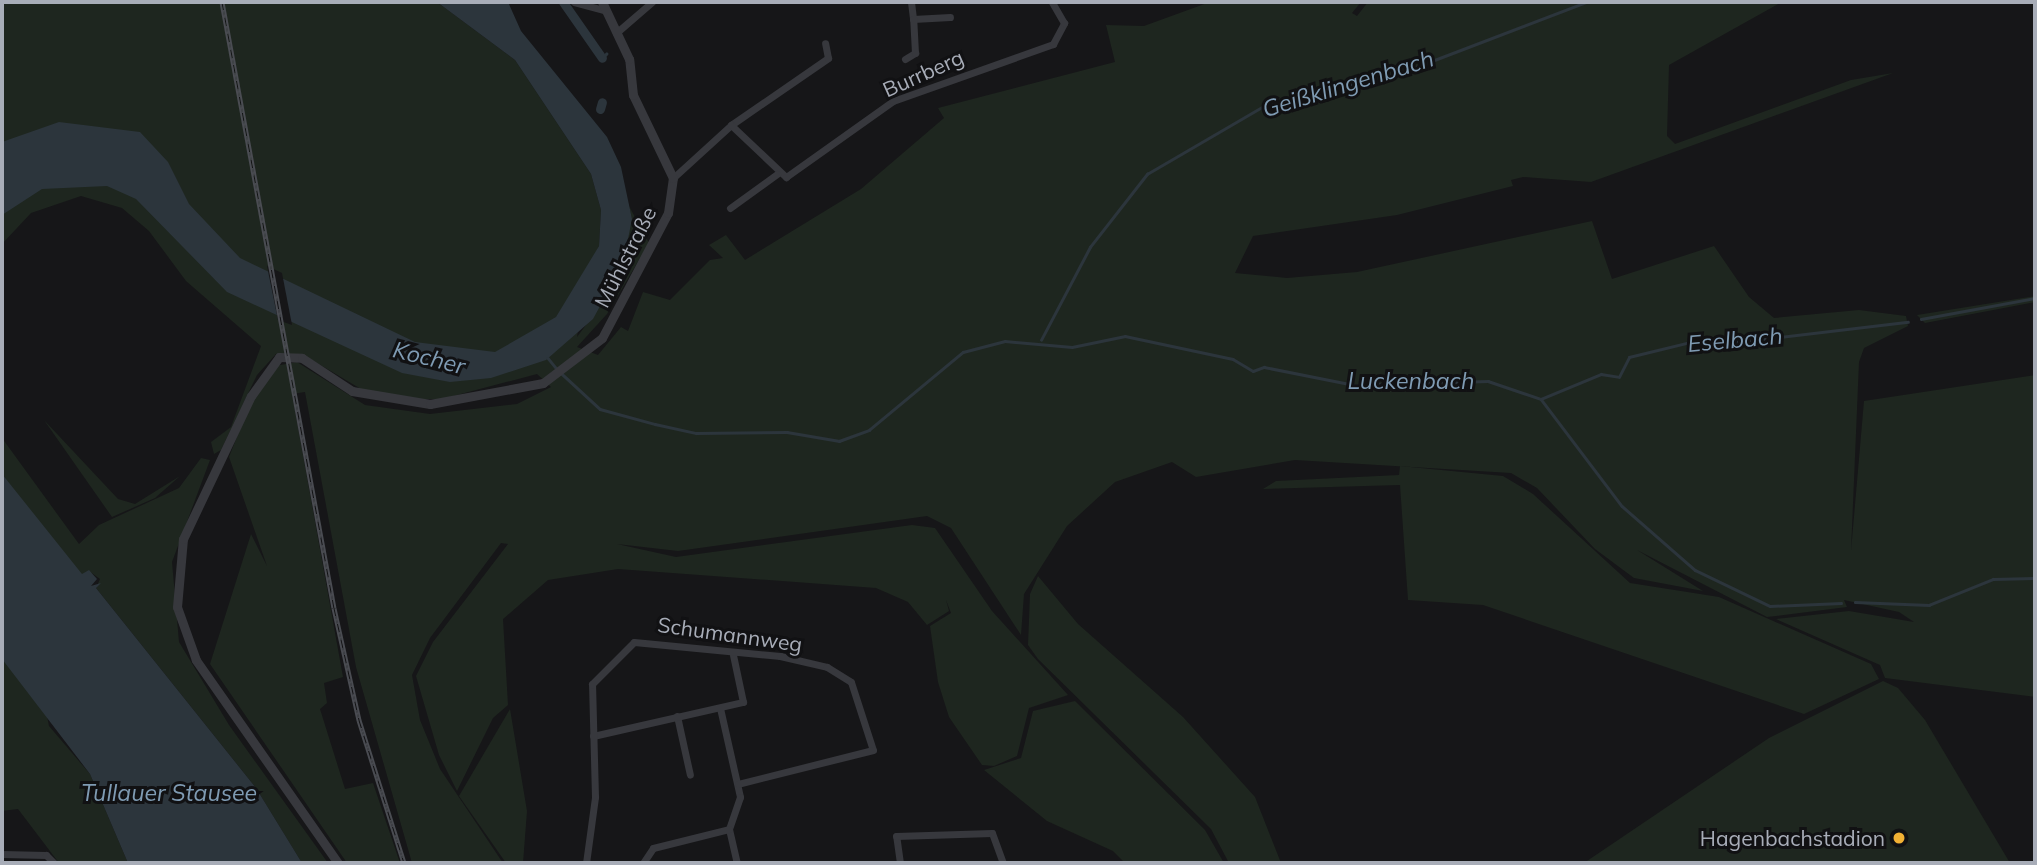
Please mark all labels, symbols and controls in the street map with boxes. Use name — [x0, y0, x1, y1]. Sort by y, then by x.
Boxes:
street label: Burrberg — [879, 44, 967, 102]
water label: Geißklingenbach — [1259, 45, 1437, 123]
street label: Mühlstraße — [589, 202, 661, 312]
water label: Eselbach — [1686, 322, 1784, 358]
water label: Kocher — [390, 336, 468, 380]
water label: Luckenbach — [1348, 367, 1474, 395]
street label: Schumannweg — [656, 611, 804, 657]
water label: Tullauer Stausee — [81, 779, 257, 807]
place label: Hagenbachstadion — [1700, 825, 1885, 851]
marker: Hagenbachstadion — [1891, 830, 1907, 846]

